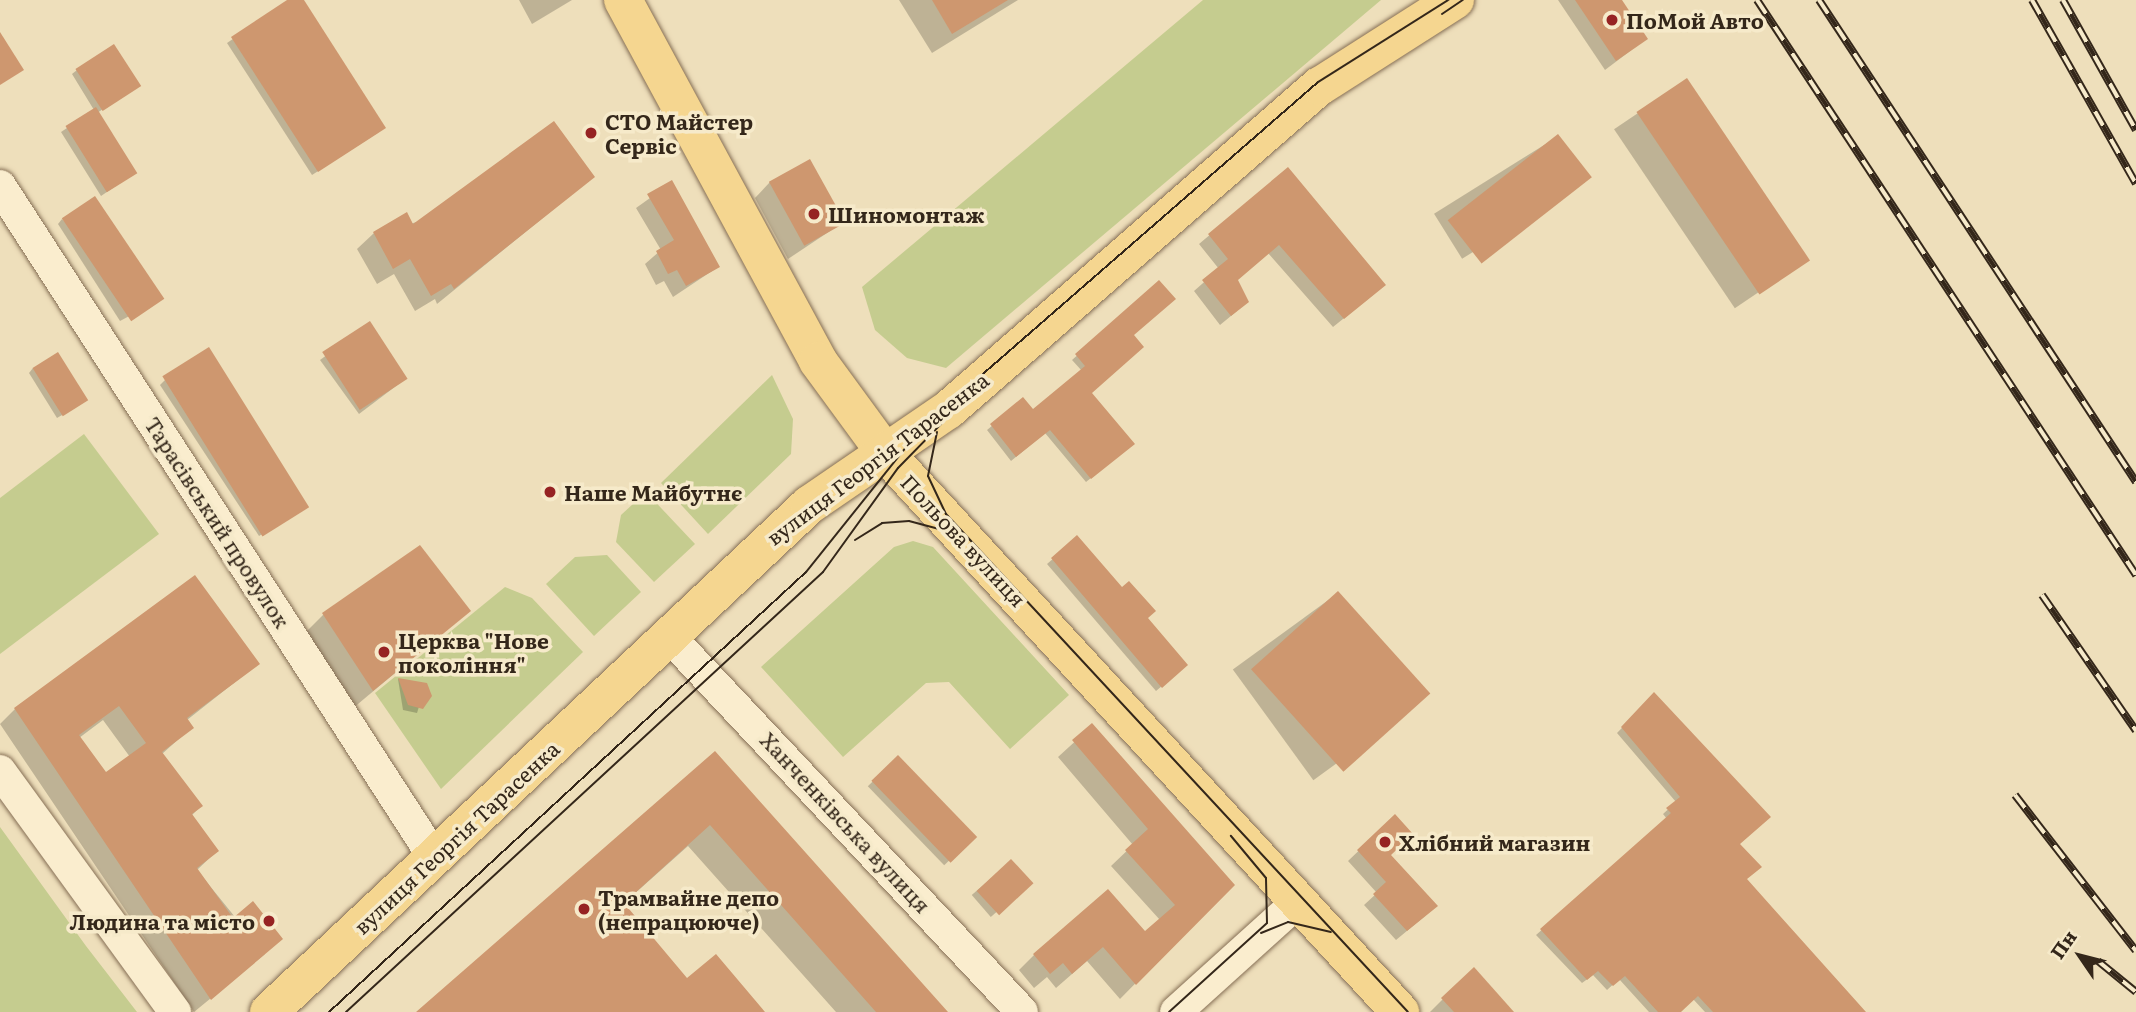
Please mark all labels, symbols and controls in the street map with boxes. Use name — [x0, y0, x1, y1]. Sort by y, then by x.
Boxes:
place label: ПоМой Авто — [1626, 7, 1764, 33]
marker: ПоМой Авто — [1604, 12, 1620, 28]
place label: СТО Майстер Сервіс — [605, 108, 753, 158]
marker: СТО Майстер Сервіс — [583, 125, 599, 141]
place label: Шиномонтаж — [828, 201, 985, 227]
marker: Шиномонтаж — [806, 206, 822, 222]
street label: вулиця Георгія Тарасенка — [761, 366, 993, 550]
street label: Тарасівський провулок — [140, 412, 296, 632]
street label: Польова вулиця — [896, 469, 1032, 611]
place label: Наше Майбутнє — [564, 479, 742, 505]
marker: Наше Майбутнє — [542, 484, 558, 500]
place label: Церква "Нове покоління" — [398, 627, 549, 677]
marker: Церква "Нове покоління" — [376, 644, 392, 660]
street label: Ханченківська вулиця — [756, 727, 936, 917]
street label: вулиця Георгія Тарасенка — [348, 735, 564, 939]
place label: Хлібний магазин — [1399, 829, 1590, 855]
marker: Хлібний магазин — [1377, 834, 1393, 850]
place label: Трамвайне депо (непрацююче) — [598, 884, 779, 934]
marker: Трамвайне депо (непрацююче) — [576, 901, 592, 917]
place label: Людина та місто — [69, 908, 255, 934]
marker: Людина та місто — [261, 913, 277, 929]
north arrow — [2045, 921, 2115, 991]
text: Пн — [2043, 924, 2083, 964]

